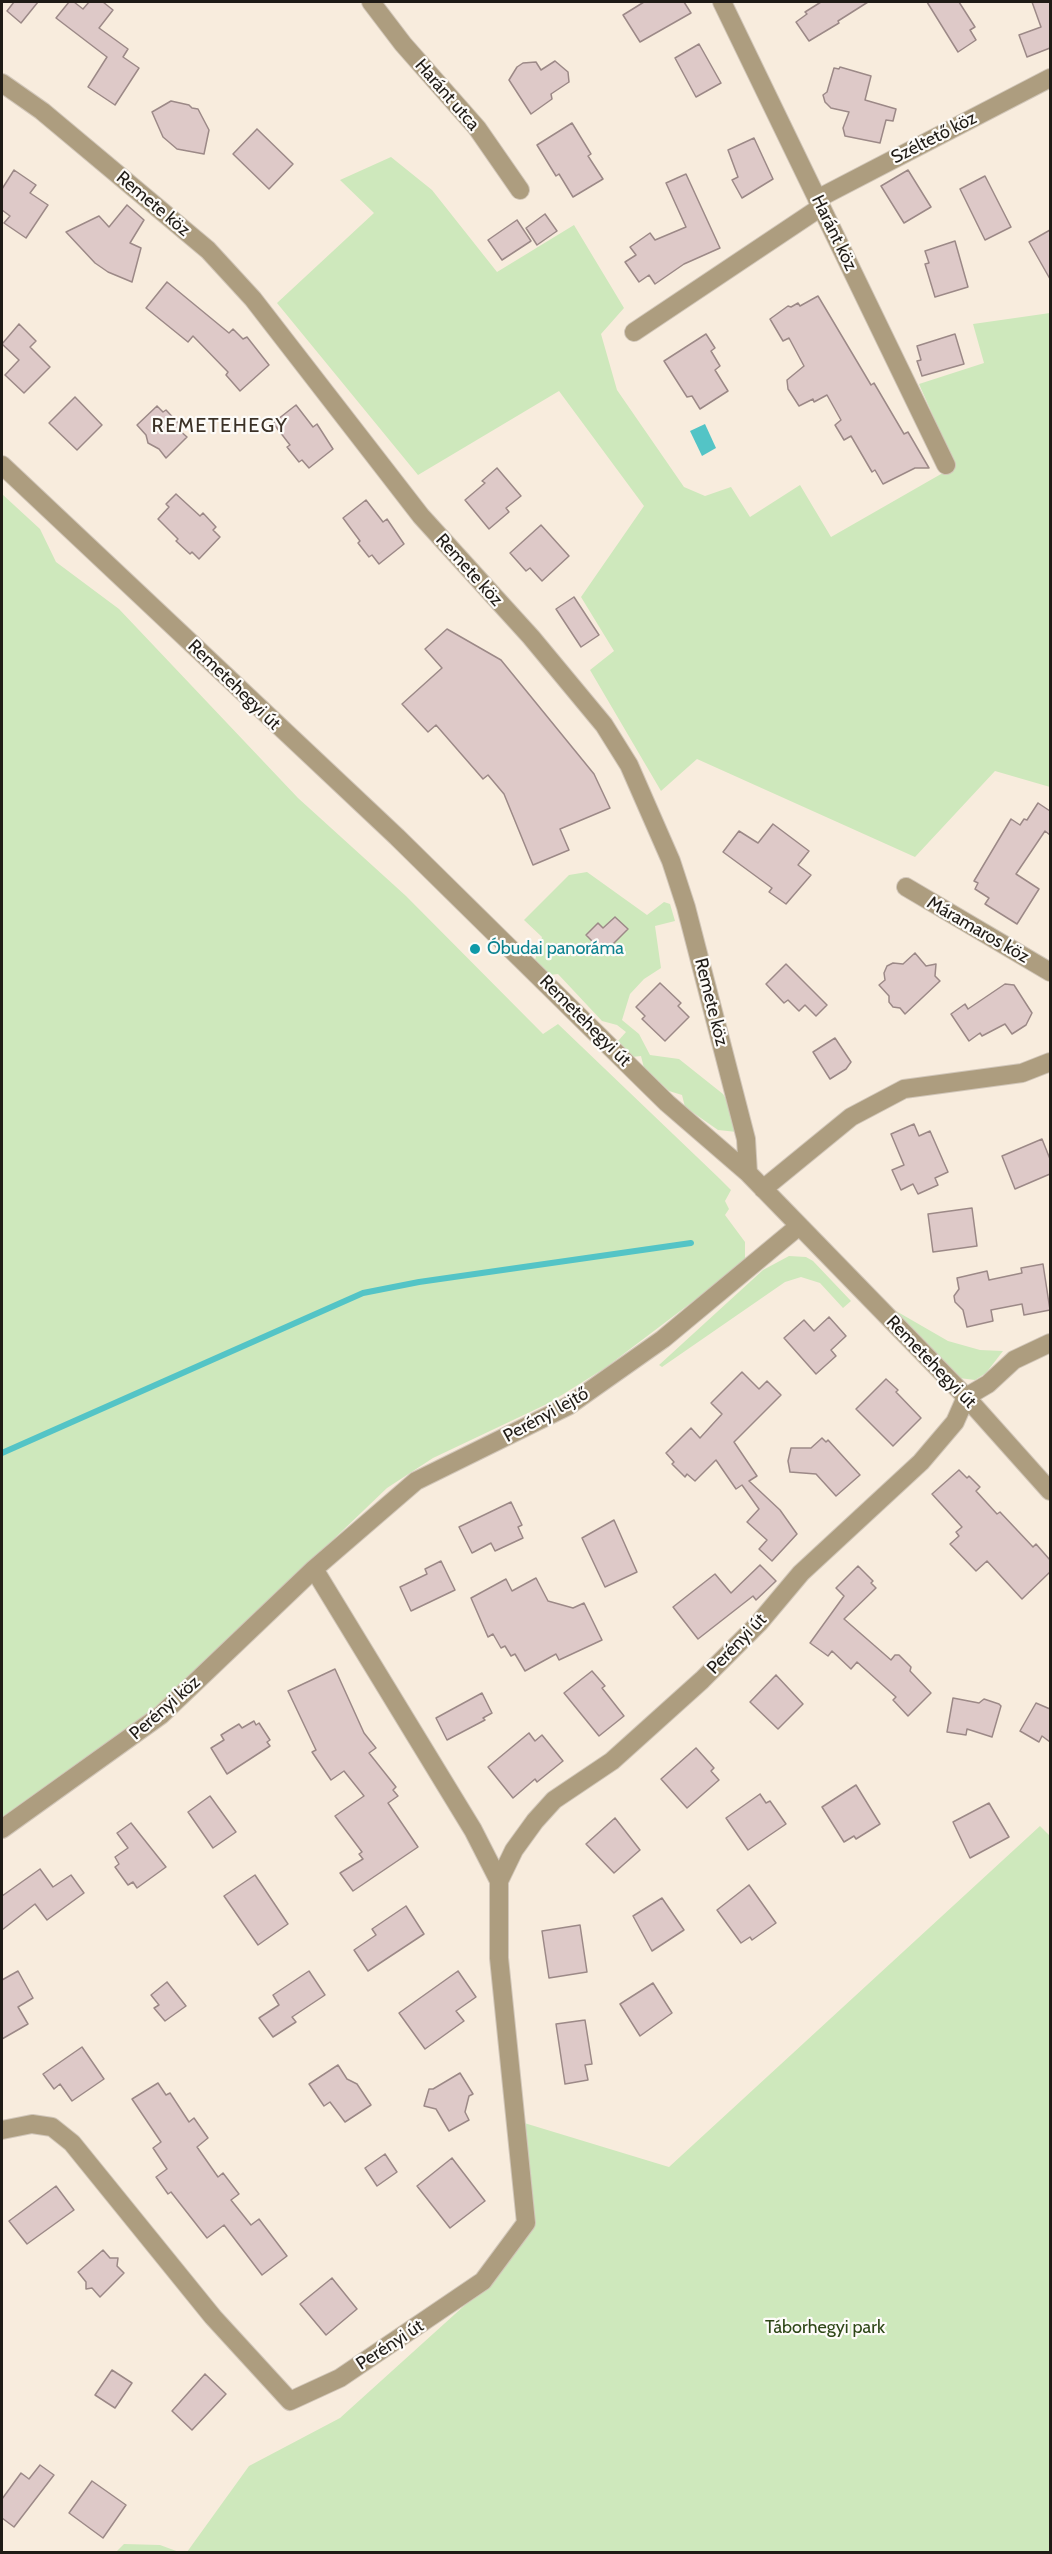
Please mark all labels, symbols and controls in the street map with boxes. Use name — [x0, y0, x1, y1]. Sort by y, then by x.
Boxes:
street label: Haránt utca — [410, 55, 484, 135]
street label: Széltető köz — [888, 107, 980, 169]
street label: Remete köz — [112, 167, 194, 241]
street label: Haránt köz — [806, 192, 862, 274]
district label: REMETEHEGY — [152, 414, 288, 438]
street label: Remete köz — [431, 529, 507, 611]
street label: Remetehegyi út — [183, 635, 285, 735]
street label: Máramaros köz — [923, 892, 1033, 968]
place label: Óbudai panoráma — [487, 938, 624, 960]
marker: Óbudai panoráma — [468, 942, 482, 956]
street label: Remete köz — [690, 956, 732, 1048]
street label: Remetehegyi út — [535, 971, 635, 1071]
street label: Remetehegyi út — [881, 1311, 981, 1413]
street label: Perényi lejtő — [500, 1383, 592, 1447]
street label: Perényi út — [703, 1609, 771, 1679]
street label: Perényi köz — [125, 1671, 205, 1745]
street label: Perényi út — [352, 2315, 428, 2375]
park label: Táborhegyi park — [765, 2317, 885, 2339]

